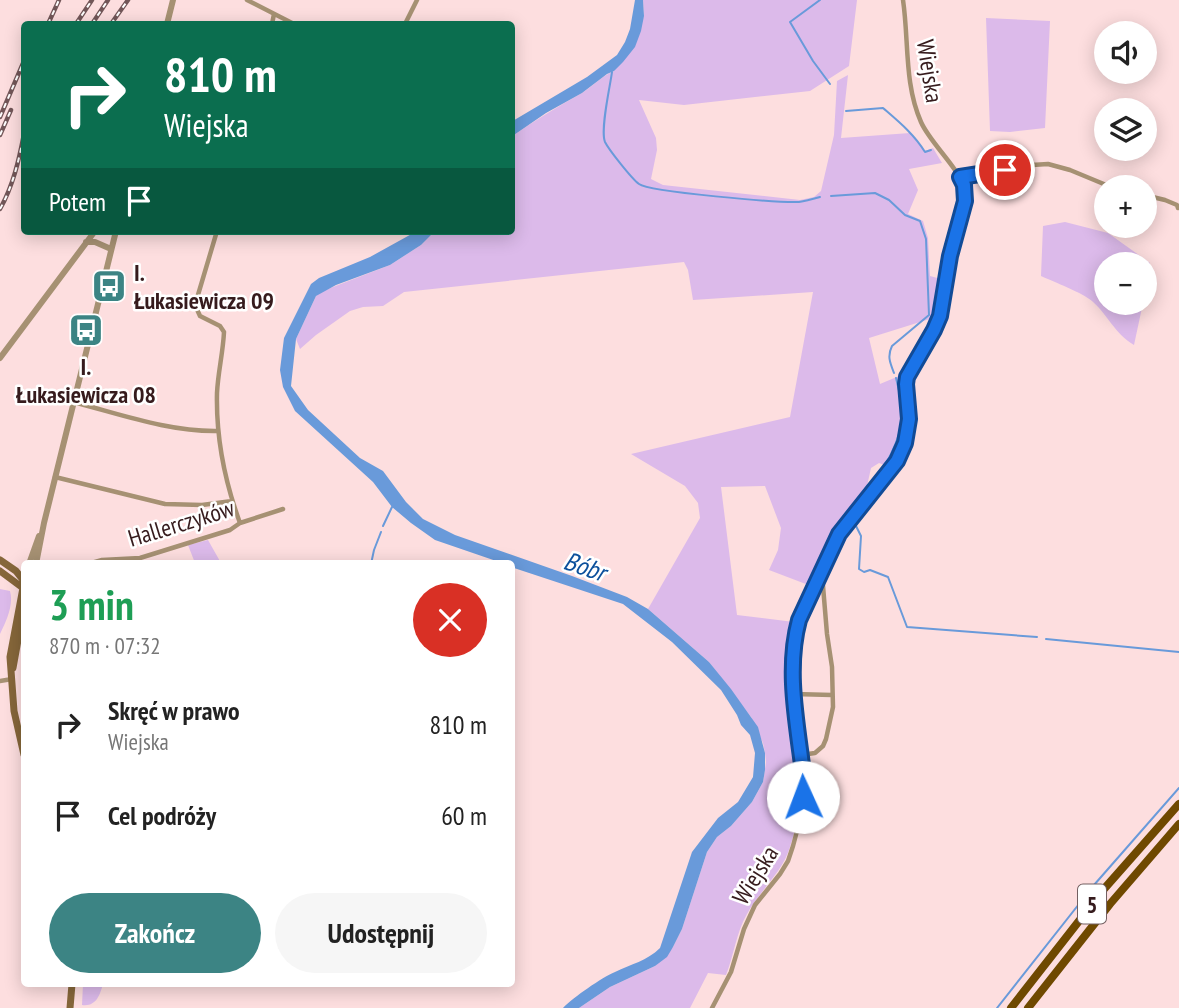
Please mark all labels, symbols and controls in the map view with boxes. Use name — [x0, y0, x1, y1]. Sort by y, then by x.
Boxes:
map controls — [1094, 21, 1157, 315]
button: sound — [1094, 21, 1157, 84]
street label: Wiejska — [910, 37, 950, 105]
text: 810 m — [164, 42, 277, 106]
icon: right — [49, 49, 140, 140]
button: layers — [1094, 98, 1157, 161]
text: Wiejska — [164, 104, 249, 146]
pin — [975, 140, 1035, 200]
icon: arrive — [986, 151, 1024, 189]
button: + — [1094, 175, 1157, 238]
icon: arrive — [120, 182, 158, 220]
text: Potem — [49, 185, 106, 218]
button: − — [1094, 252, 1157, 315]
place label: I. Łukasiewicza 09 — [134, 257, 274, 316]
bus stop icon: I. Łukasiewicza 09 — [90, 267, 128, 305]
bus stop icon: I. Łukasiewicza 08 — [67, 311, 105, 349]
place label: I. Łukasiewicza 08 — [16, 351, 156, 410]
street label: Hallerczyków — [124, 492, 239, 554]
water label: Bóbr — [560, 544, 614, 590]
text: 3 min — [49, 577, 134, 632]
button: close — [413, 583, 487, 657]
text: 870 m · 07:32 — [49, 631, 161, 660]
text: Skręć w prawo — [108, 694, 239, 727]
icon: right — [49, 706, 87, 744]
text: 810 m — [429, 708, 487, 741]
text: Wiejska — [108, 727, 169, 756]
position arrow — [766, 760, 840, 834]
icon: arrive — [49, 797, 87, 835]
text: Cel podróży — [108, 799, 216, 832]
text: 60 m — [441, 799, 487, 832]
street label: Wiejska — [725, 840, 785, 910]
road number: 5 — [1078, 884, 1106, 923]
button: Zakończ — [49, 893, 261, 973]
button: Udostępnij — [275, 893, 487, 973]

